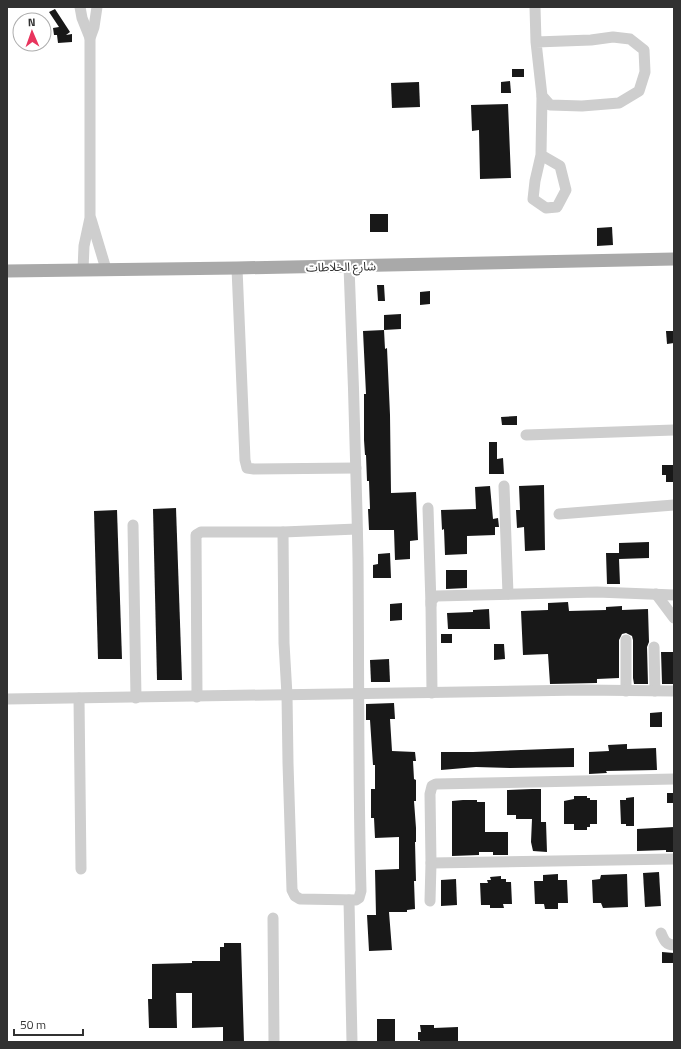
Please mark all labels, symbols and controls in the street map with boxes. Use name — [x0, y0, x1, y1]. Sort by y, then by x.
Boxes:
north arrow — [12, 12, 52, 52]
text: N — [28, 14, 36, 30]
street label: شارع الخلاطات — [306, 256, 376, 277]
scale bar — [14, 1011, 83, 1037]
text: 50 m — [20, 1015, 46, 1034]

